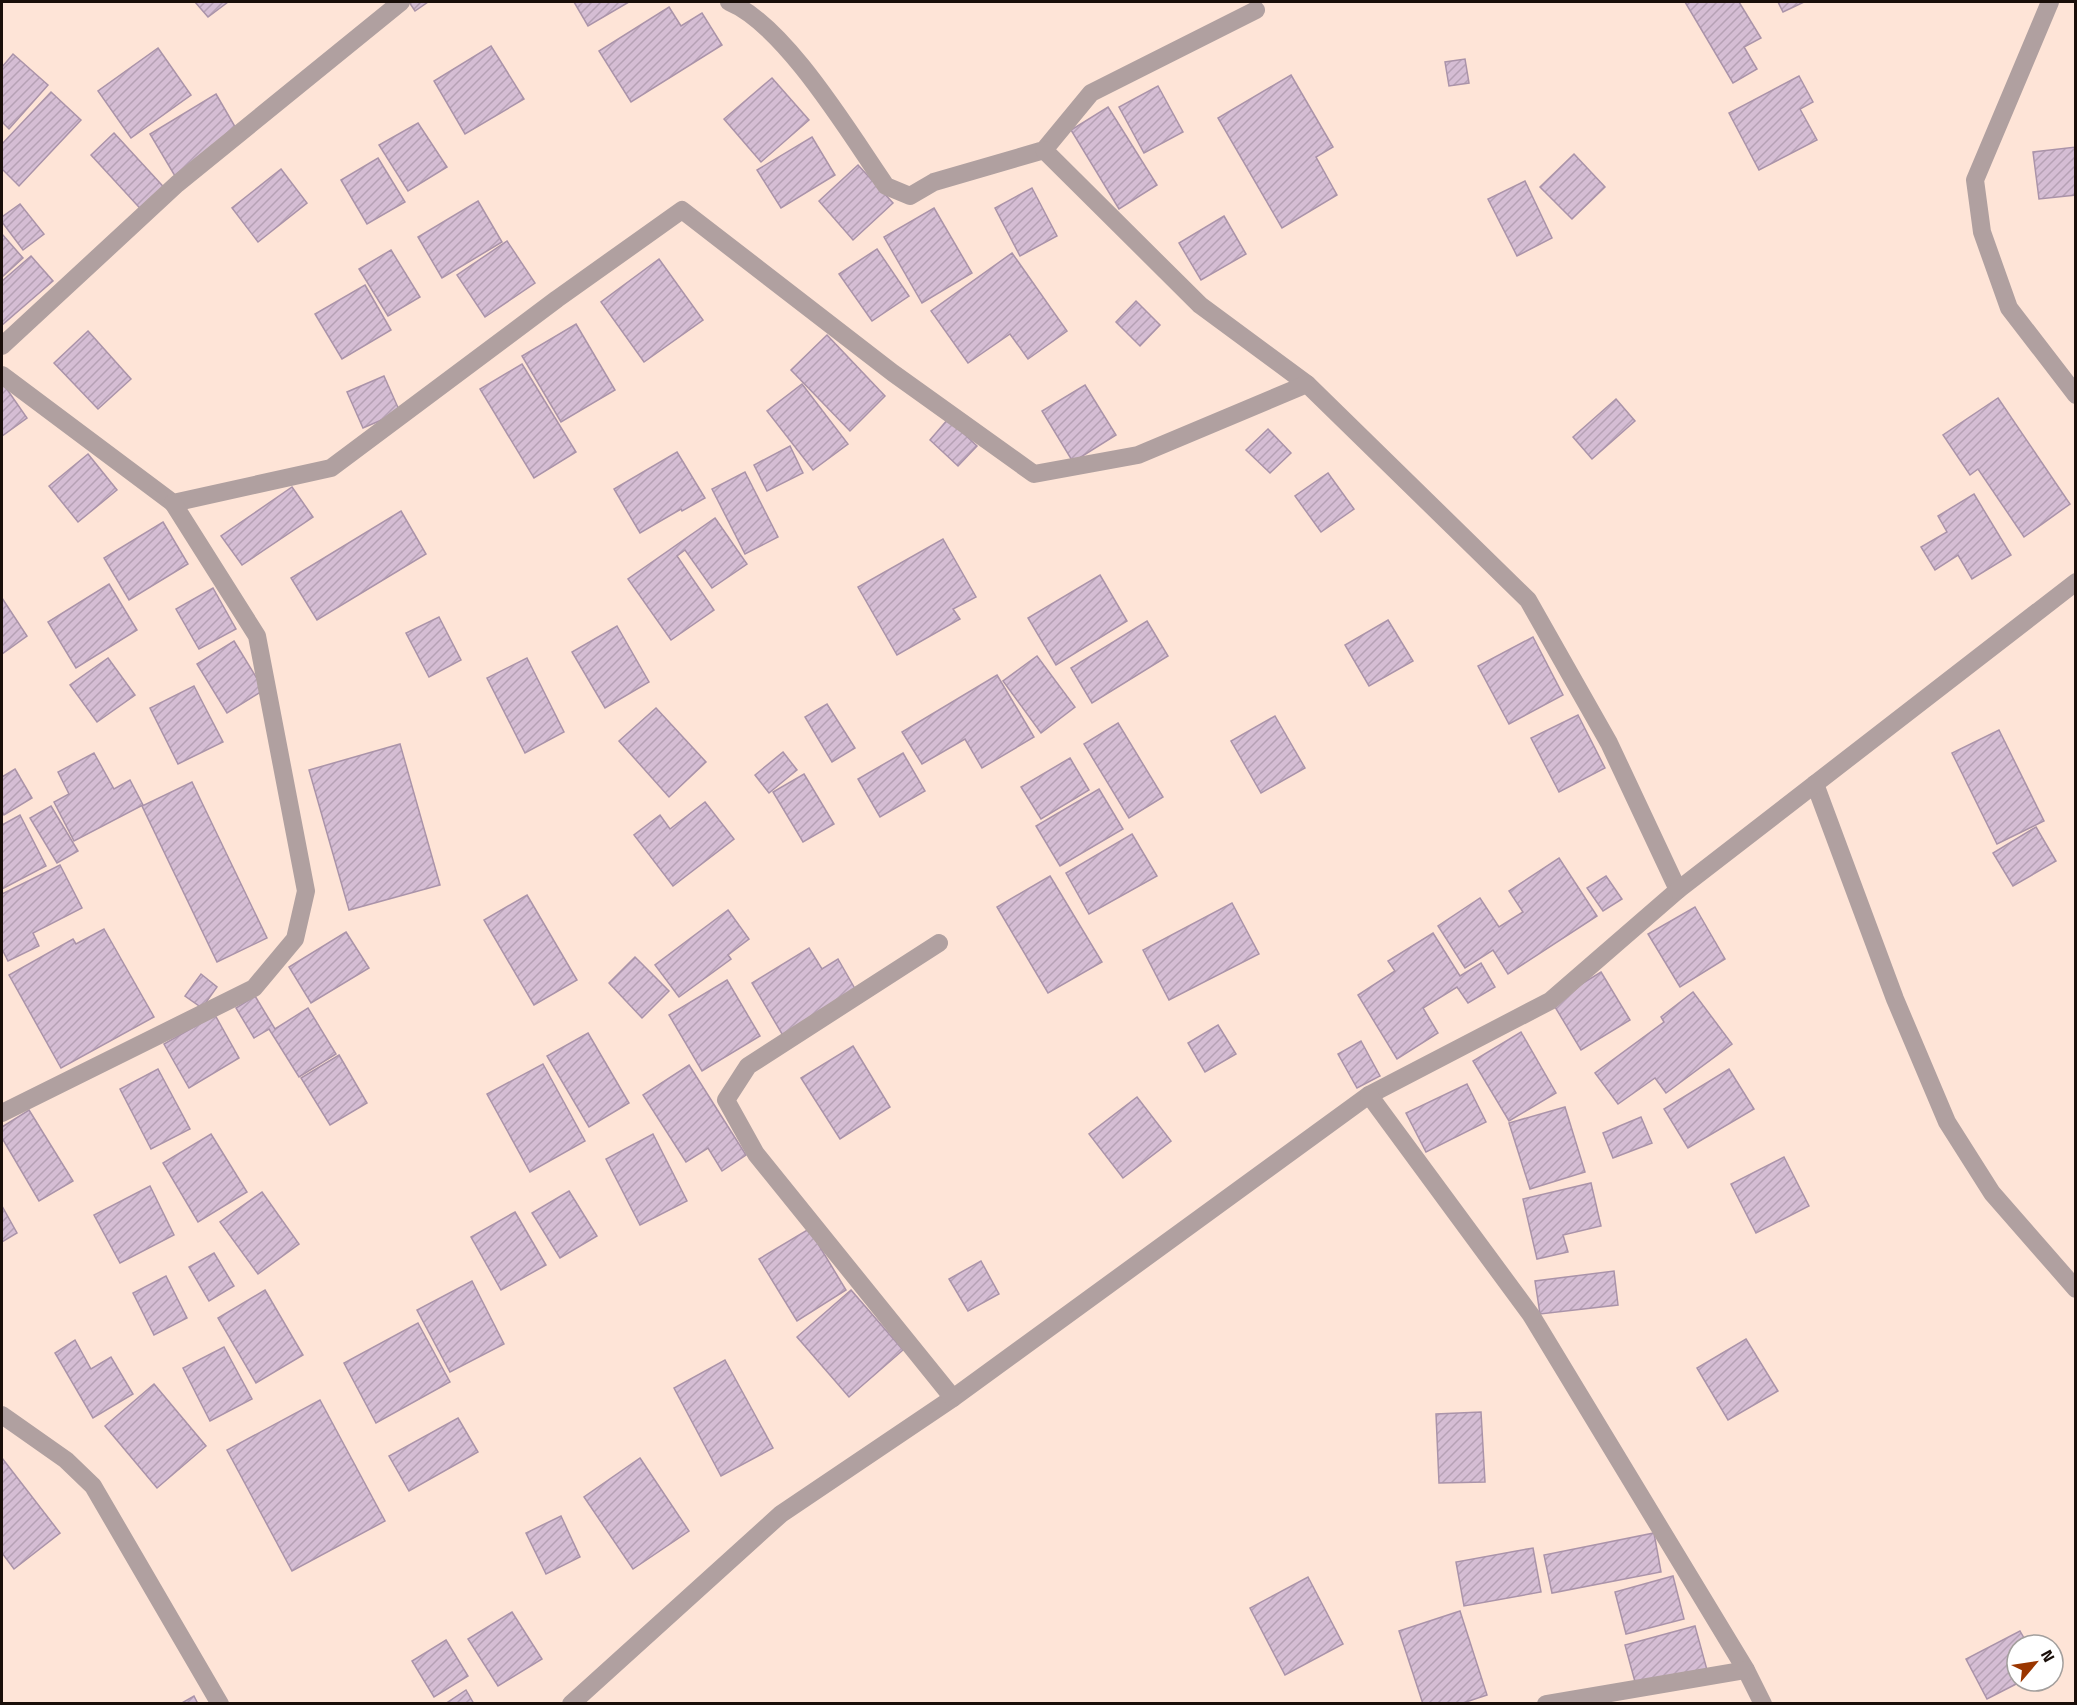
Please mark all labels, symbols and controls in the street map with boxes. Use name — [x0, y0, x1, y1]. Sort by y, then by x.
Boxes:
north arrow — [2005, 1633, 2065, 1693]
text: N — [2035, 1645, 2061, 1666]

